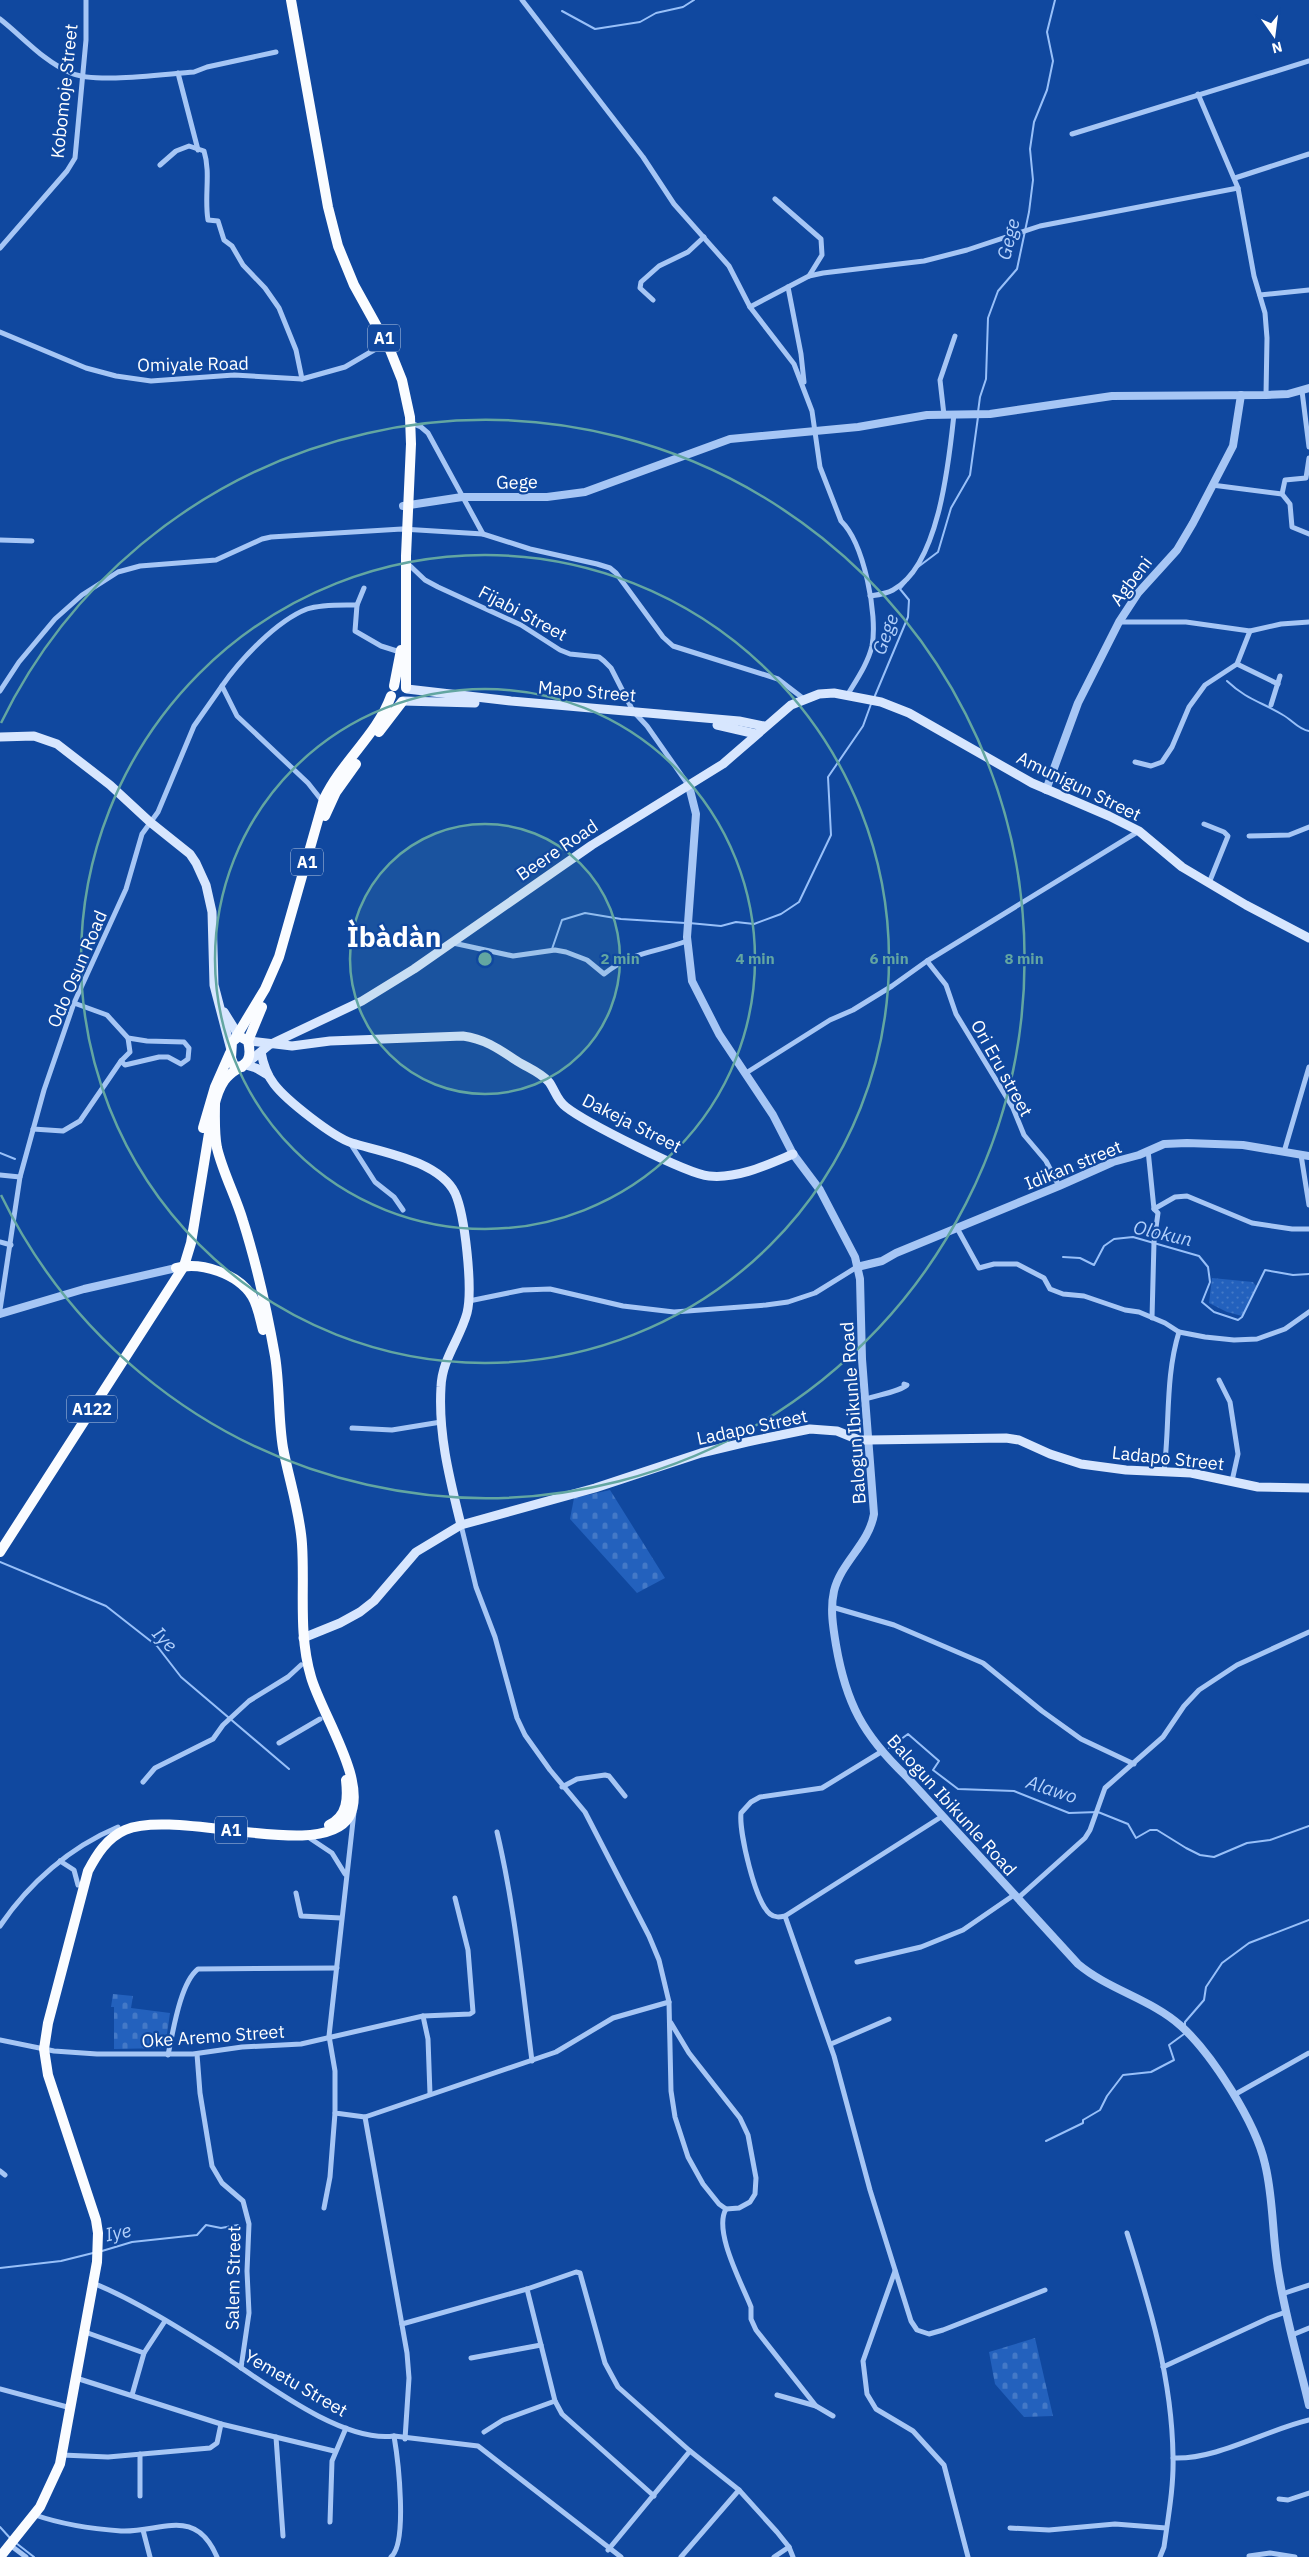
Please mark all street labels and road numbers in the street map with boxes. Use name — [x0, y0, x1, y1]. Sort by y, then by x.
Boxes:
street label: Kobomoje Street — [45, 22, 83, 160]
road number: A1 — [368, 324, 400, 352]
street label: Omiyale Road — [137, 352, 249, 376]
street label: Gege — [496, 470, 538, 494]
street label: Agbeni — [1105, 552, 1157, 610]
street label: Fijabi Street — [475, 580, 571, 646]
street label: Mapo Street — [537, 675, 637, 707]
street label: Amunigun Street — [1013, 746, 1145, 826]
street label: Beere Road — [512, 814, 602, 886]
road number: A1 — [291, 849, 323, 876]
street label: Odo Osun Road — [42, 907, 112, 1031]
street label: Ori Eru street — [966, 1016, 1038, 1120]
street label: Dakeja Street — [578, 1088, 686, 1158]
street label: Idikan street — [1021, 1135, 1125, 1195]
street label: Balogun Ibikunle Road — [835, 1321, 871, 1505]
road number: A122 — [67, 1396, 117, 1422]
street label: Ladapo Street — [694, 1404, 810, 1450]
street label: Ladapo Street — [1111, 1441, 1225, 1475]
street label: Balogun Ibikunle Road — [882, 1729, 1022, 1881]
road number: A1 — [215, 1816, 247, 1844]
street label: Oke Aremo Street — [141, 2020, 285, 2052]
street label: Salem Street — [221, 2226, 245, 2330]
street label: Yemetu Street — [240, 2344, 352, 2422]

